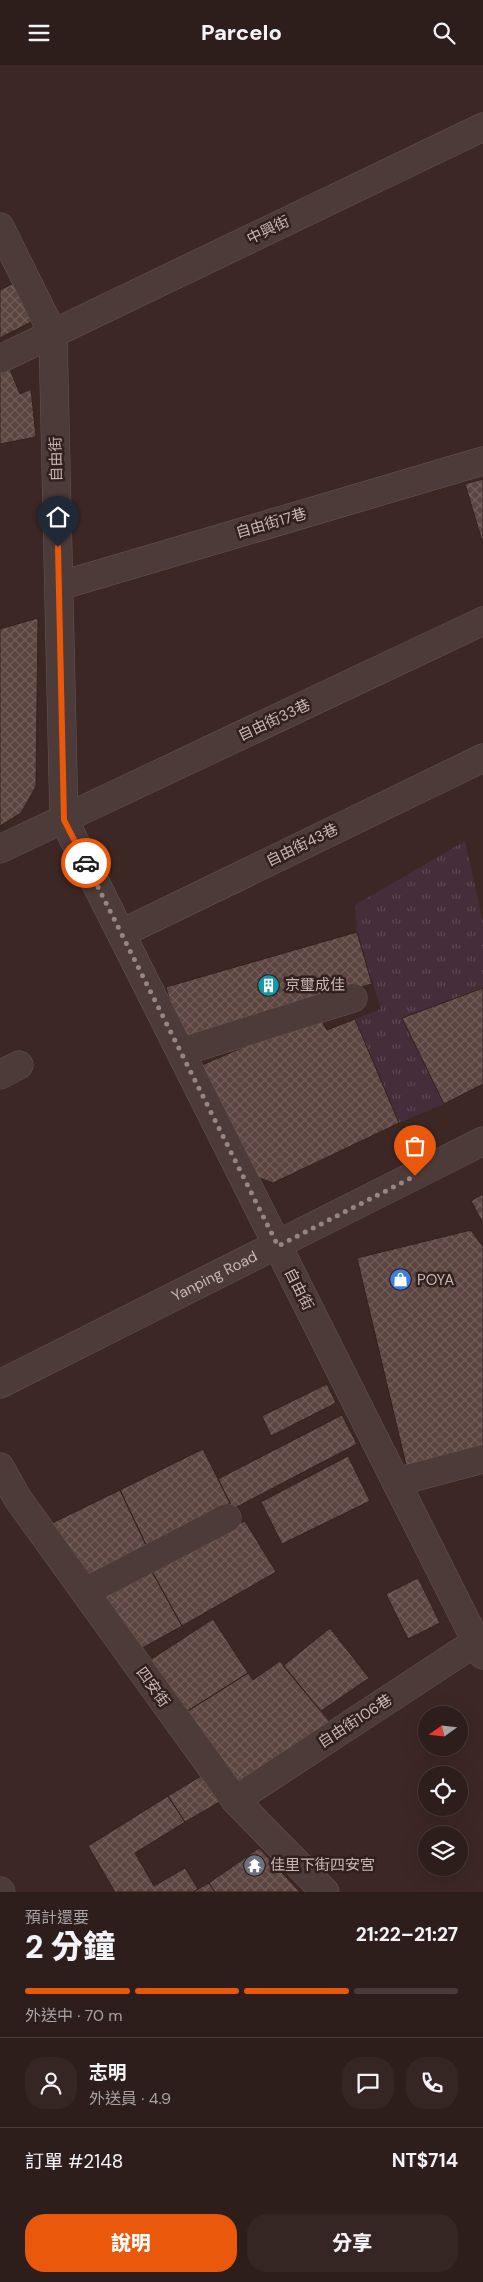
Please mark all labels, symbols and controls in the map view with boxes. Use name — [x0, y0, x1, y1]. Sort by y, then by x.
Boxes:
text: Parcelo — [201, 18, 282, 47]
icon: menu — [25, 19, 53, 47]
icon: search — [430, 19, 458, 47]
street label: 中興街 — [243, 211, 293, 249]
street label: 自由街 — [46, 436, 66, 482]
pin — [37, 496, 79, 547]
icon: home — [44, 503, 72, 531]
street label: 自由街17巷 — [233, 503, 309, 543]
street label: 自由街33巷 — [235, 695, 313, 745]
street label: 自由街43巷 — [263, 819, 341, 871]
courier — [61, 838, 111, 888]
icon: car — [72, 849, 100, 877]
building icon: 京璽成佳 — [257, 973, 281, 997]
place label: 京璽成佳 — [285, 975, 345, 995]
pin — [394, 1125, 436, 1176]
icon: bag — [401, 1132, 429, 1160]
street label: Yanping Road — [168, 1246, 261, 1306]
street label: 自由街 — [280, 1264, 318, 1314]
shop icon: POYA — [389, 1268, 413, 1292]
place label: POYA — [417, 1270, 454, 1290]
street label: 四安街 — [132, 1663, 174, 1711]
street label: 自由街106巷 — [314, 1690, 396, 1752]
north arrow — [418, 1706, 468, 1756]
map controls — [418, 1706, 468, 1876]
button: locate — [418, 1766, 468, 1816]
button: layers — [418, 1826, 468, 1876]
temple icon: 佳里下街四安宮 — [242, 1853, 266, 1877]
place label: 佳里下街四安宮 — [270, 1855, 375, 1875]
text: 預計還要 — [25, 1907, 89, 1928]
text: 21:22–21:27 — [356, 1922, 458, 1947]
text: 2 分鐘 — [25, 1926, 115, 1968]
text: 外送中 · 70 m — [25, 2005, 122, 2026]
button: person — [25, 2057, 77, 2109]
button: chat — [342, 2057, 394, 2109]
button: phone — [406, 2057, 458, 2109]
text: 志明 — [89, 2060, 127, 2085]
text: 外送員 · 4.9 — [89, 2088, 171, 2109]
text: NT$714 — [392, 2148, 458, 2173]
text: 訂單 #2148 — [25, 2149, 123, 2174]
button: 說明 — [25, 2214, 237, 2272]
button: 分享 — [247, 2214, 458, 2272]

